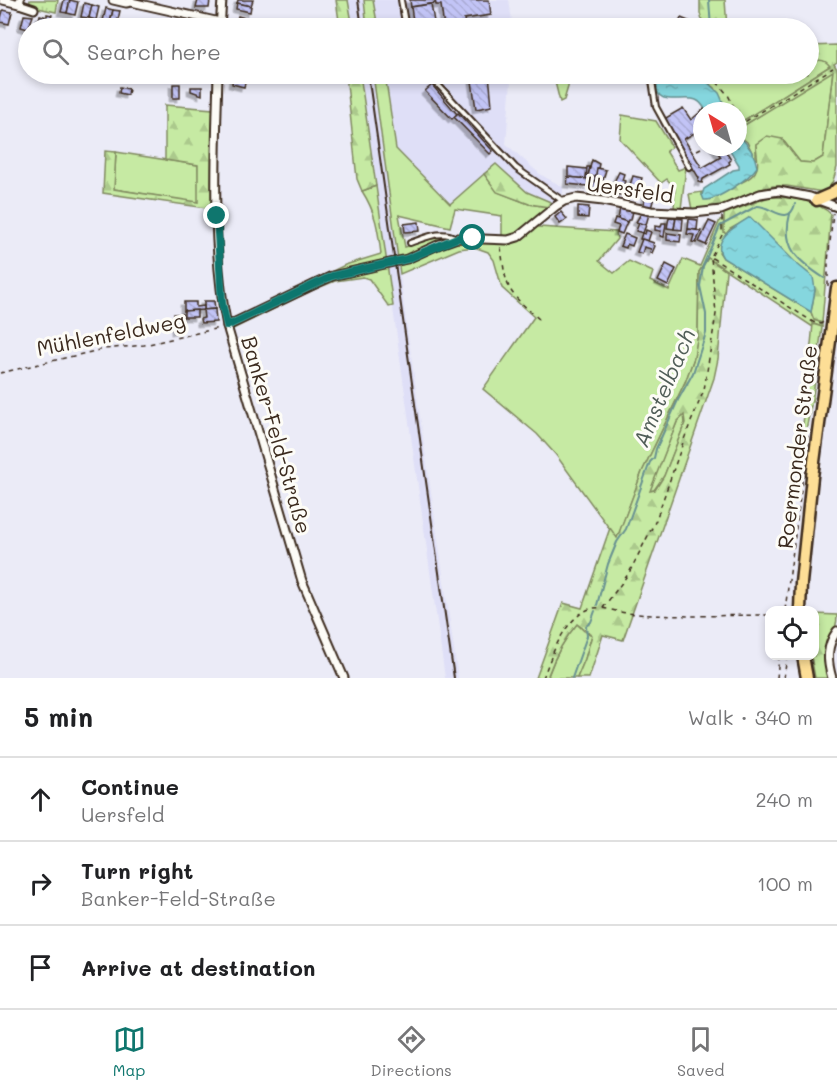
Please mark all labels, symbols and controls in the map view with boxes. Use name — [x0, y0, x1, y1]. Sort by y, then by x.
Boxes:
search box — [18, 18, 819, 84]
icon: search — [39, 35, 72, 68]
text: Search here — [87, 37, 221, 66]
north arrow — [693, 102, 747, 156]
street label: Uersfeld — [585, 169, 675, 208]
route end — [203, 202, 229, 228]
route start — [459, 224, 485, 250]
street label: Mühlenfeldweg — [34, 306, 188, 361]
water label: Amstelbach — [626, 324, 701, 451]
street label: Banker-Feld-Straße — [236, 333, 319, 537]
street label: Roermonder Straße — [771, 344, 822, 550]
map controls — [765, 606, 819, 660]
button: locate — [765, 606, 819, 660]
text: 5 min — [24, 700, 93, 734]
text: Walk · 340 m — [688, 704, 813, 730]
text: Continue — [81, 772, 179, 801]
icon: ahead — [24, 783, 57, 816]
text: 240 m — [755, 786, 813, 812]
text: Uersfeld — [81, 801, 164, 827]
text: Turn right — [81, 856, 193, 885]
icon: right — [24, 867, 57, 900]
text: 100 m — [757, 870, 813, 896]
text: Banker-Feld-Straße — [81, 885, 276, 911]
icon: arrive — [24, 951, 57, 984]
text: Arrive at destination — [81, 953, 316, 982]
tab: Map — [113, 1023, 146, 1080]
tab: Directions — [371, 1023, 452, 1080]
tab: Saved — [677, 1023, 724, 1080]

